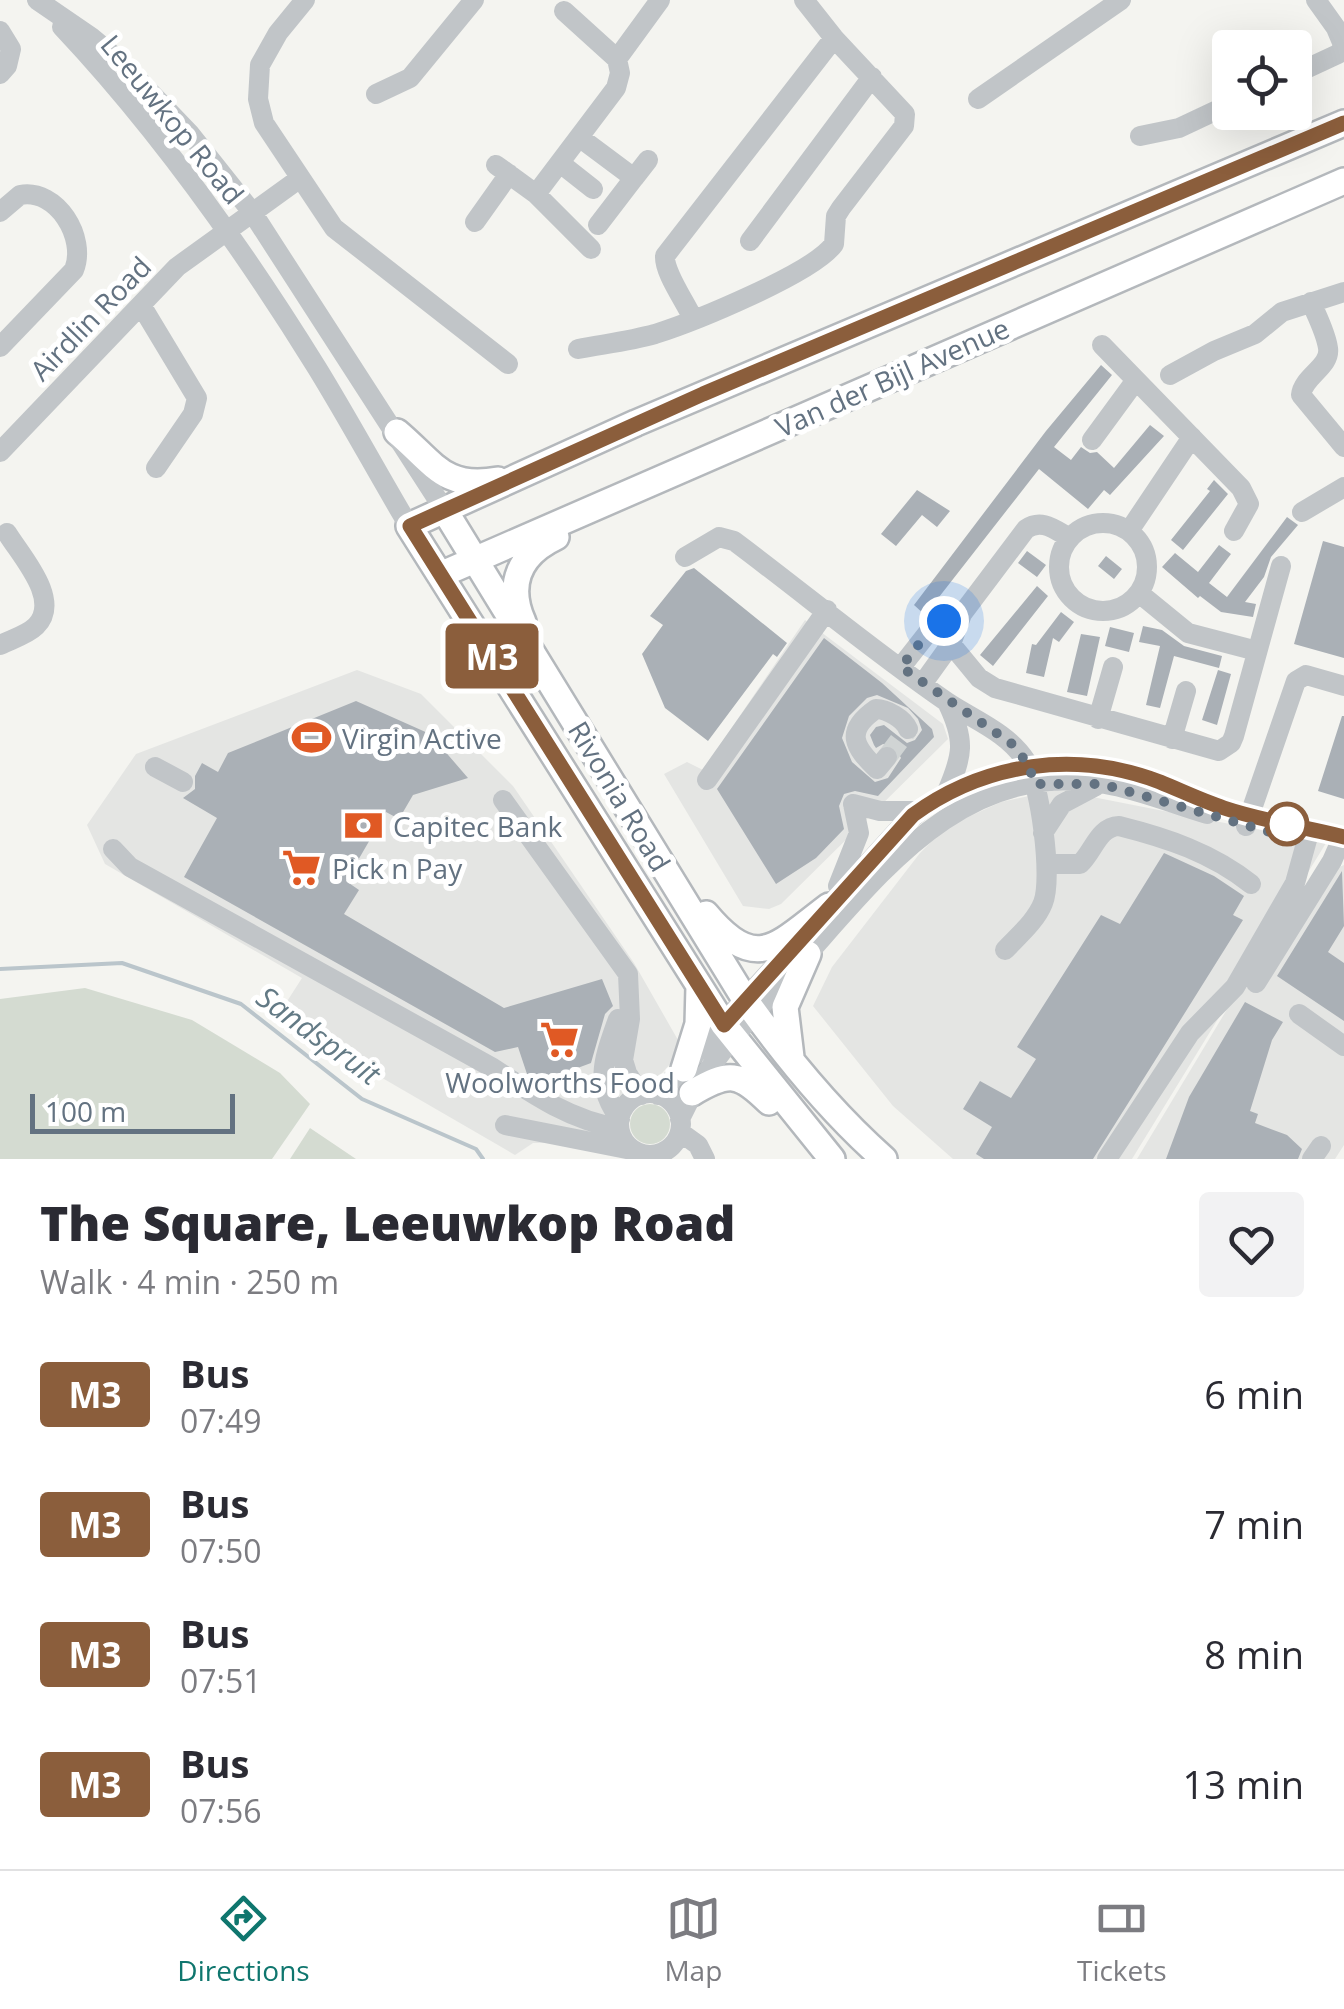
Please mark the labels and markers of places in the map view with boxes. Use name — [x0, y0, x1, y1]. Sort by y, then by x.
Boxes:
sports icon: Virgin Active — [291, 717, 333, 759]
place label: Virgin Active — [342, 719, 502, 757]
unlabelled marker — [1266, 803, 1308, 845]
bank icon: Capitec Bank — [342, 805, 384, 847]
place label: Capitec Bank — [393, 807, 563, 845]
supermarket icon: Pick n Pay — [281, 847, 323, 889]
place label: Pick n Pay — [332, 849, 463, 887]
supermarket icon: Woolworths Food — [539, 1019, 581, 1061]
place label: Woolworths Food — [445, 1063, 675, 1101]

